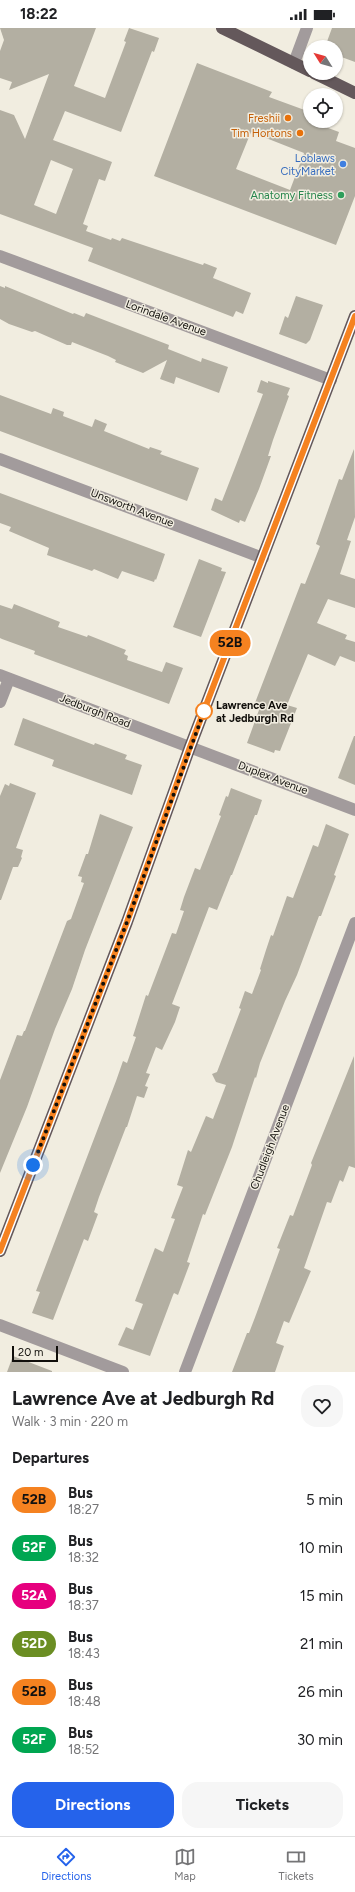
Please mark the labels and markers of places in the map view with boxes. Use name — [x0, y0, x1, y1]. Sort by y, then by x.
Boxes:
place label: Freshii — [248, 112, 280, 125]
marker: Freshii — [283, 113, 293, 123]
place label: Tim Hortons — [231, 127, 292, 140]
marker: Tim Hortons — [295, 128, 305, 138]
place label: Loblaws CityMarket — [281, 152, 335, 178]
marker: Loblaws CityMarket — [338, 159, 348, 169]
place label: Anatomy Fitness — [250, 189, 333, 202]
marker: Anatomy Fitness — [336, 190, 346, 200]
place label: Lawrence Ave at Jedburgh Rd — [216, 699, 294, 725]
marker: Lawrence Ave at Jedburgh Rd — [195, 702, 213, 720]

